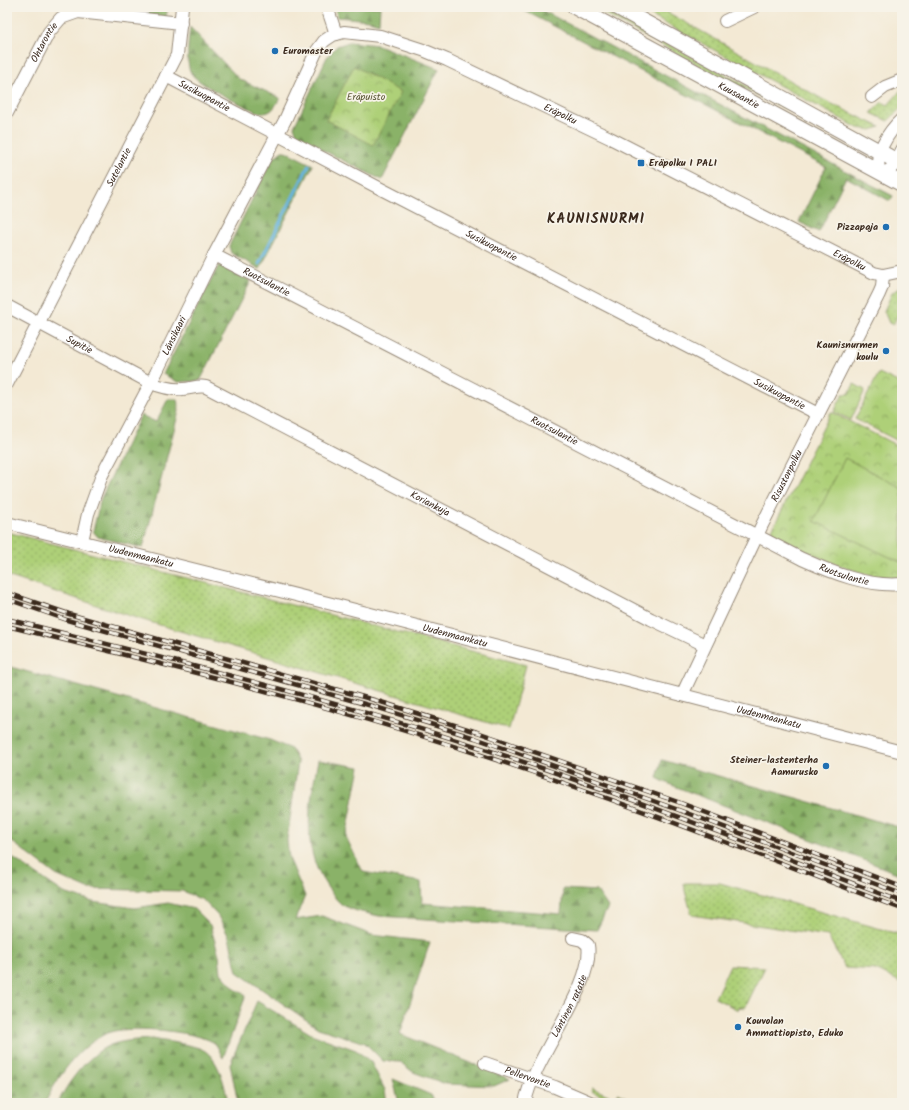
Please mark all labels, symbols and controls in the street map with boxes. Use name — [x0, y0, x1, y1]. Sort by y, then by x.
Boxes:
street label: Ohtarontie — [27, 18, 62, 65]
place label: Euromaster — [283, 43, 333, 59]
marker: Euromaster — [270, 46, 280, 56]
street label: Susikuopantie — [175, 76, 233, 116]
street label: Kuusaantie — [715, 78, 763, 114]
park label: Eräpuisto — [347, 89, 386, 105]
street label: Eräpolku — [541, 99, 580, 129]
street label: Sutelantie — [102, 145, 136, 189]
place label: Eräpolku I PALI — [649, 155, 717, 171]
marker: Eräpolku I PALI — [636, 158, 646, 168]
district label: KAUNISNURMI — [547, 208, 645, 230]
place label: Pizzapaja — [837, 219, 878, 235]
marker: Pizzapaja — [881, 222, 891, 232]
street label: Susikuopantie — [463, 226, 521, 266]
street label: Eräpolku — [830, 245, 869, 276]
street label: Ruotsulantie — [240, 263, 293, 301]
street label: Länsikaari — [158, 313, 191, 358]
street label: Supitie — [63, 331, 96, 359]
place label: Kaunisnurmen koulu — [817, 337, 878, 365]
marker: Kaunisnurmen koulu — [881, 346, 891, 356]
street label: Susikuopantie — [751, 374, 809, 414]
street label: Ruotsulantie — [528, 412, 581, 450]
street label: Risustonpolku — [767, 447, 807, 505]
street label: Koriankuja — [407, 487, 453, 521]
street label: Uudenmaankatu — [107, 541, 175, 572]
street label: Ruotsulantie — [817, 559, 871, 590]
street label: Uudenmaankatu — [421, 620, 489, 652]
street label: Uudenmaankatu — [734, 701, 803, 733]
place label: Steiner-lastenterha Aamurusko — [730, 752, 818, 780]
marker: Steiner-lastenterha Aamurusko — [821, 761, 831, 771]
street label: Läntinen ratatie — [547, 972, 592, 1040]
place label: Kouvolan Ammattiopisto, Eduko — [746, 1013, 844, 1041]
marker: Kouvolan Ammattiopisto, Eduko — [733, 1022, 743, 1032]
street label: Pellervontie — [502, 1062, 553, 1093]

